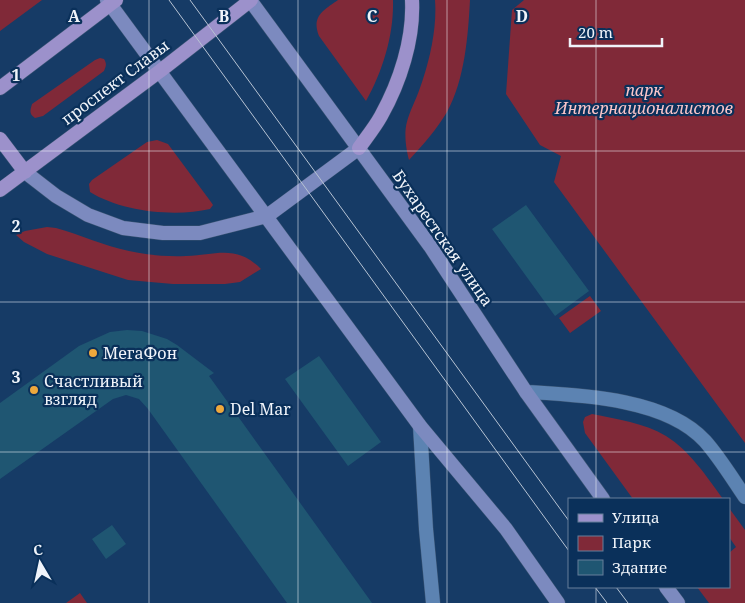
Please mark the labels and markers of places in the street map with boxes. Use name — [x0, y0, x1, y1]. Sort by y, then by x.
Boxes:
place label: МегаФон — [103, 342, 178, 364]
marker: МегаФон — [87, 347, 99, 359]
place label: Счастливый взгляд — [44, 370, 143, 410]
marker: Счастливый взгляд — [28, 384, 40, 396]
place label: Del Mar — [230, 398, 291, 420]
marker: Del Mar — [214, 403, 226, 415]

